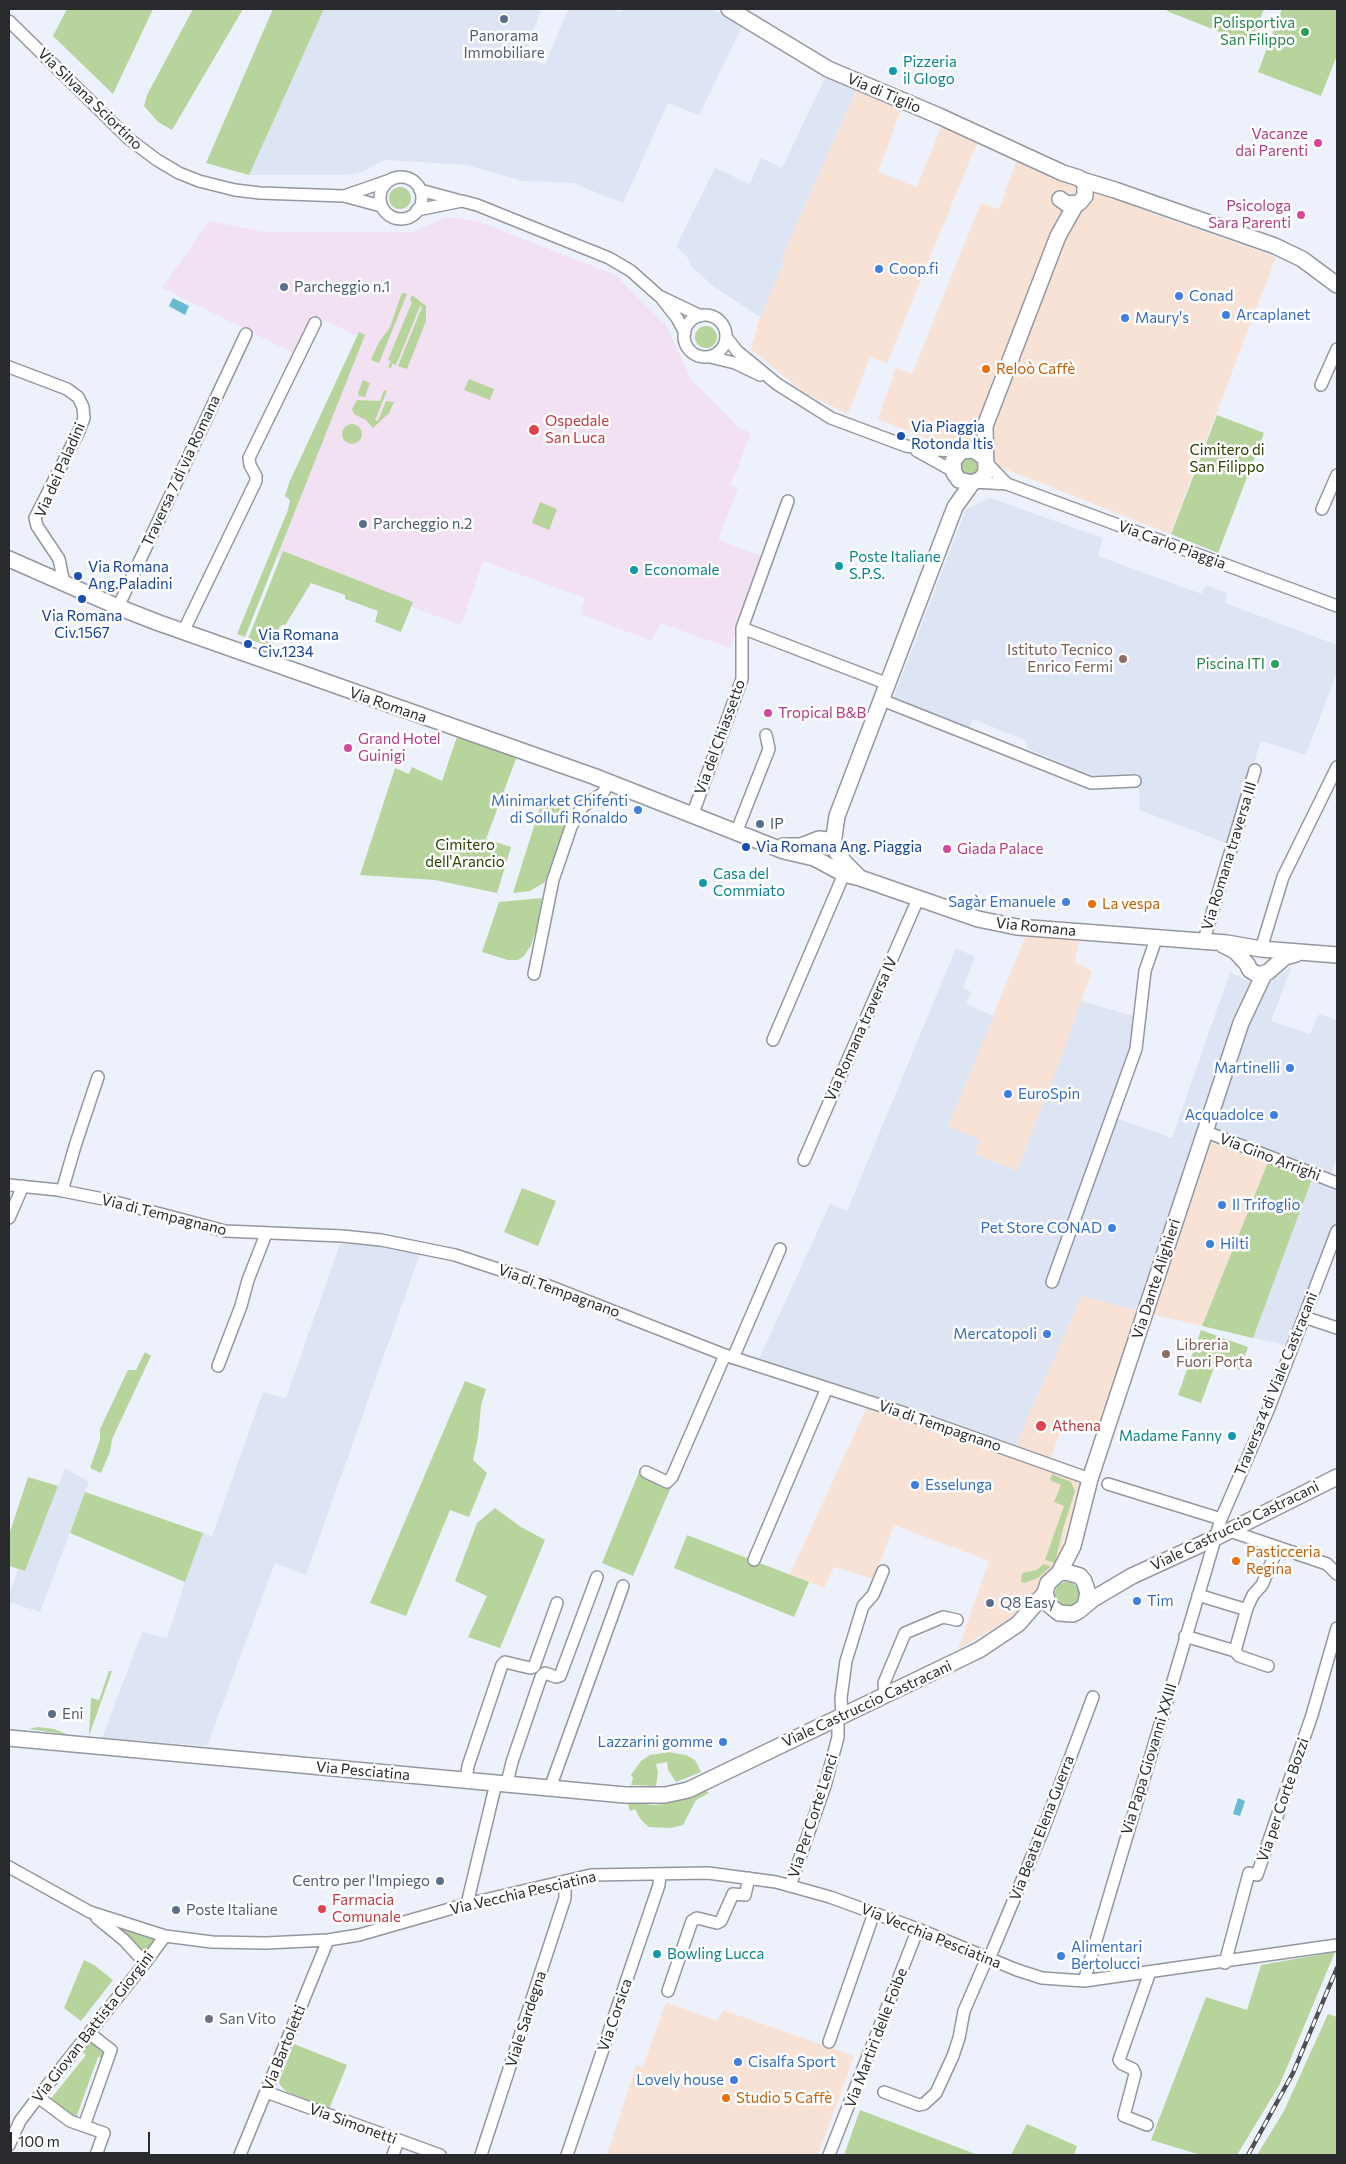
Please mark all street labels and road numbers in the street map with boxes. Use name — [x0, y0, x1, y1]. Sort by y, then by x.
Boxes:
street label: Via Silvana Sciortino — [34, 44, 146, 154]
street label: Via di Tiglio — [844, 69, 924, 117]
street label: Traversa 7 di via Romana — [138, 392, 224, 550]
street label: Via dei Paladini — [31, 420, 89, 520]
street label: Via Carlo Piaggia — [1116, 517, 1228, 573]
street label: Via del Chiassetto — [691, 677, 749, 797]
street label: Via Romana — [347, 683, 429, 727]
street label: Via Romana traversa III — [1198, 779, 1260, 933]
street label: Via Romana — [995, 914, 1077, 940]
street label: Via Romana traversa IV — [821, 954, 901, 1104]
street label: Via Gino Arrighi — [1217, 1129, 1323, 1185]
street label: Via di Tempagnano — [99, 1191, 229, 1239]
street label: Via Dante Alighieri — [1128, 1217, 1184, 1341]
street label: Via di Tempagnano — [496, 1261, 622, 1321]
street label: Traversa 4 di Viale Castracani — [1231, 1289, 1321, 1479]
street label: Via di Tempagnano — [876, 1397, 1004, 1455]
street label: Viale Castruccio Castracani — [1148, 1477, 1322, 1575]
street label: Viale Castruccio Castracani — [779, 1657, 955, 1751]
street label: Via Papa Giovanni XXIII — [1117, 1681, 1181, 1837]
street label: Via per Corte Bozzi — [1253, 1736, 1313, 1864]
street label: Via Per Corte Lenci — [784, 1752, 842, 1880]
street label: Via Beata Elena Guerra — [1006, 1753, 1078, 1903]
street label: Via Pesciatina — [315, 1758, 411, 1784]
street label: Via Vecchia Pesciatina — [448, 1867, 598, 1919]
street label: Via Vecchia Pesciatina — [858, 1900, 1004, 1972]
street label: Via Giovan Battista Giorgini — [28, 1948, 158, 2106]
street label: Via Martiri delle Foibe — [841, 1965, 911, 2111]
street label: Viale Sardegna — [502, 1969, 550, 2069]
street label: Via Corsica — [594, 1976, 636, 2054]
street label: Via Bartoletti — [259, 2002, 309, 2094]
street label: Via Simonetti — [307, 2100, 399, 2148]

